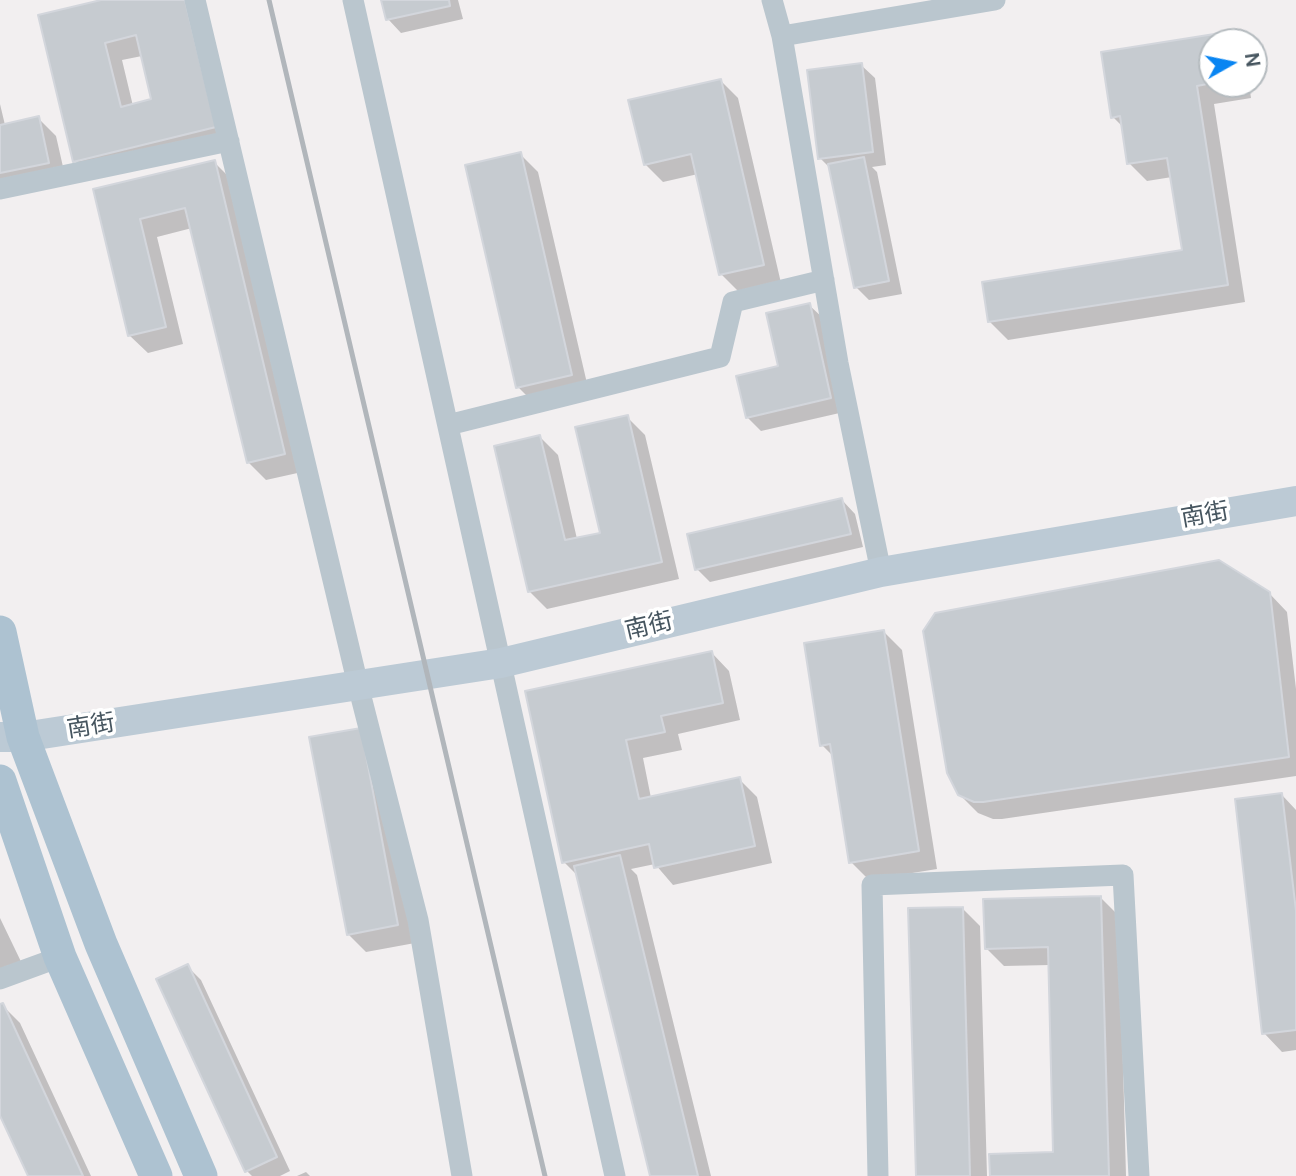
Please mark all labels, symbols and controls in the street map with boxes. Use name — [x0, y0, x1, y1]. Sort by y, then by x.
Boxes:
north arrow — [1198, 28, 1268, 98]
text: N — [1239, 51, 1266, 69]
street label: 南街 — [1179, 498, 1231, 534]
street label: 南街 — [622, 608, 676, 646]
street label: 南街 — [65, 709, 117, 745]

